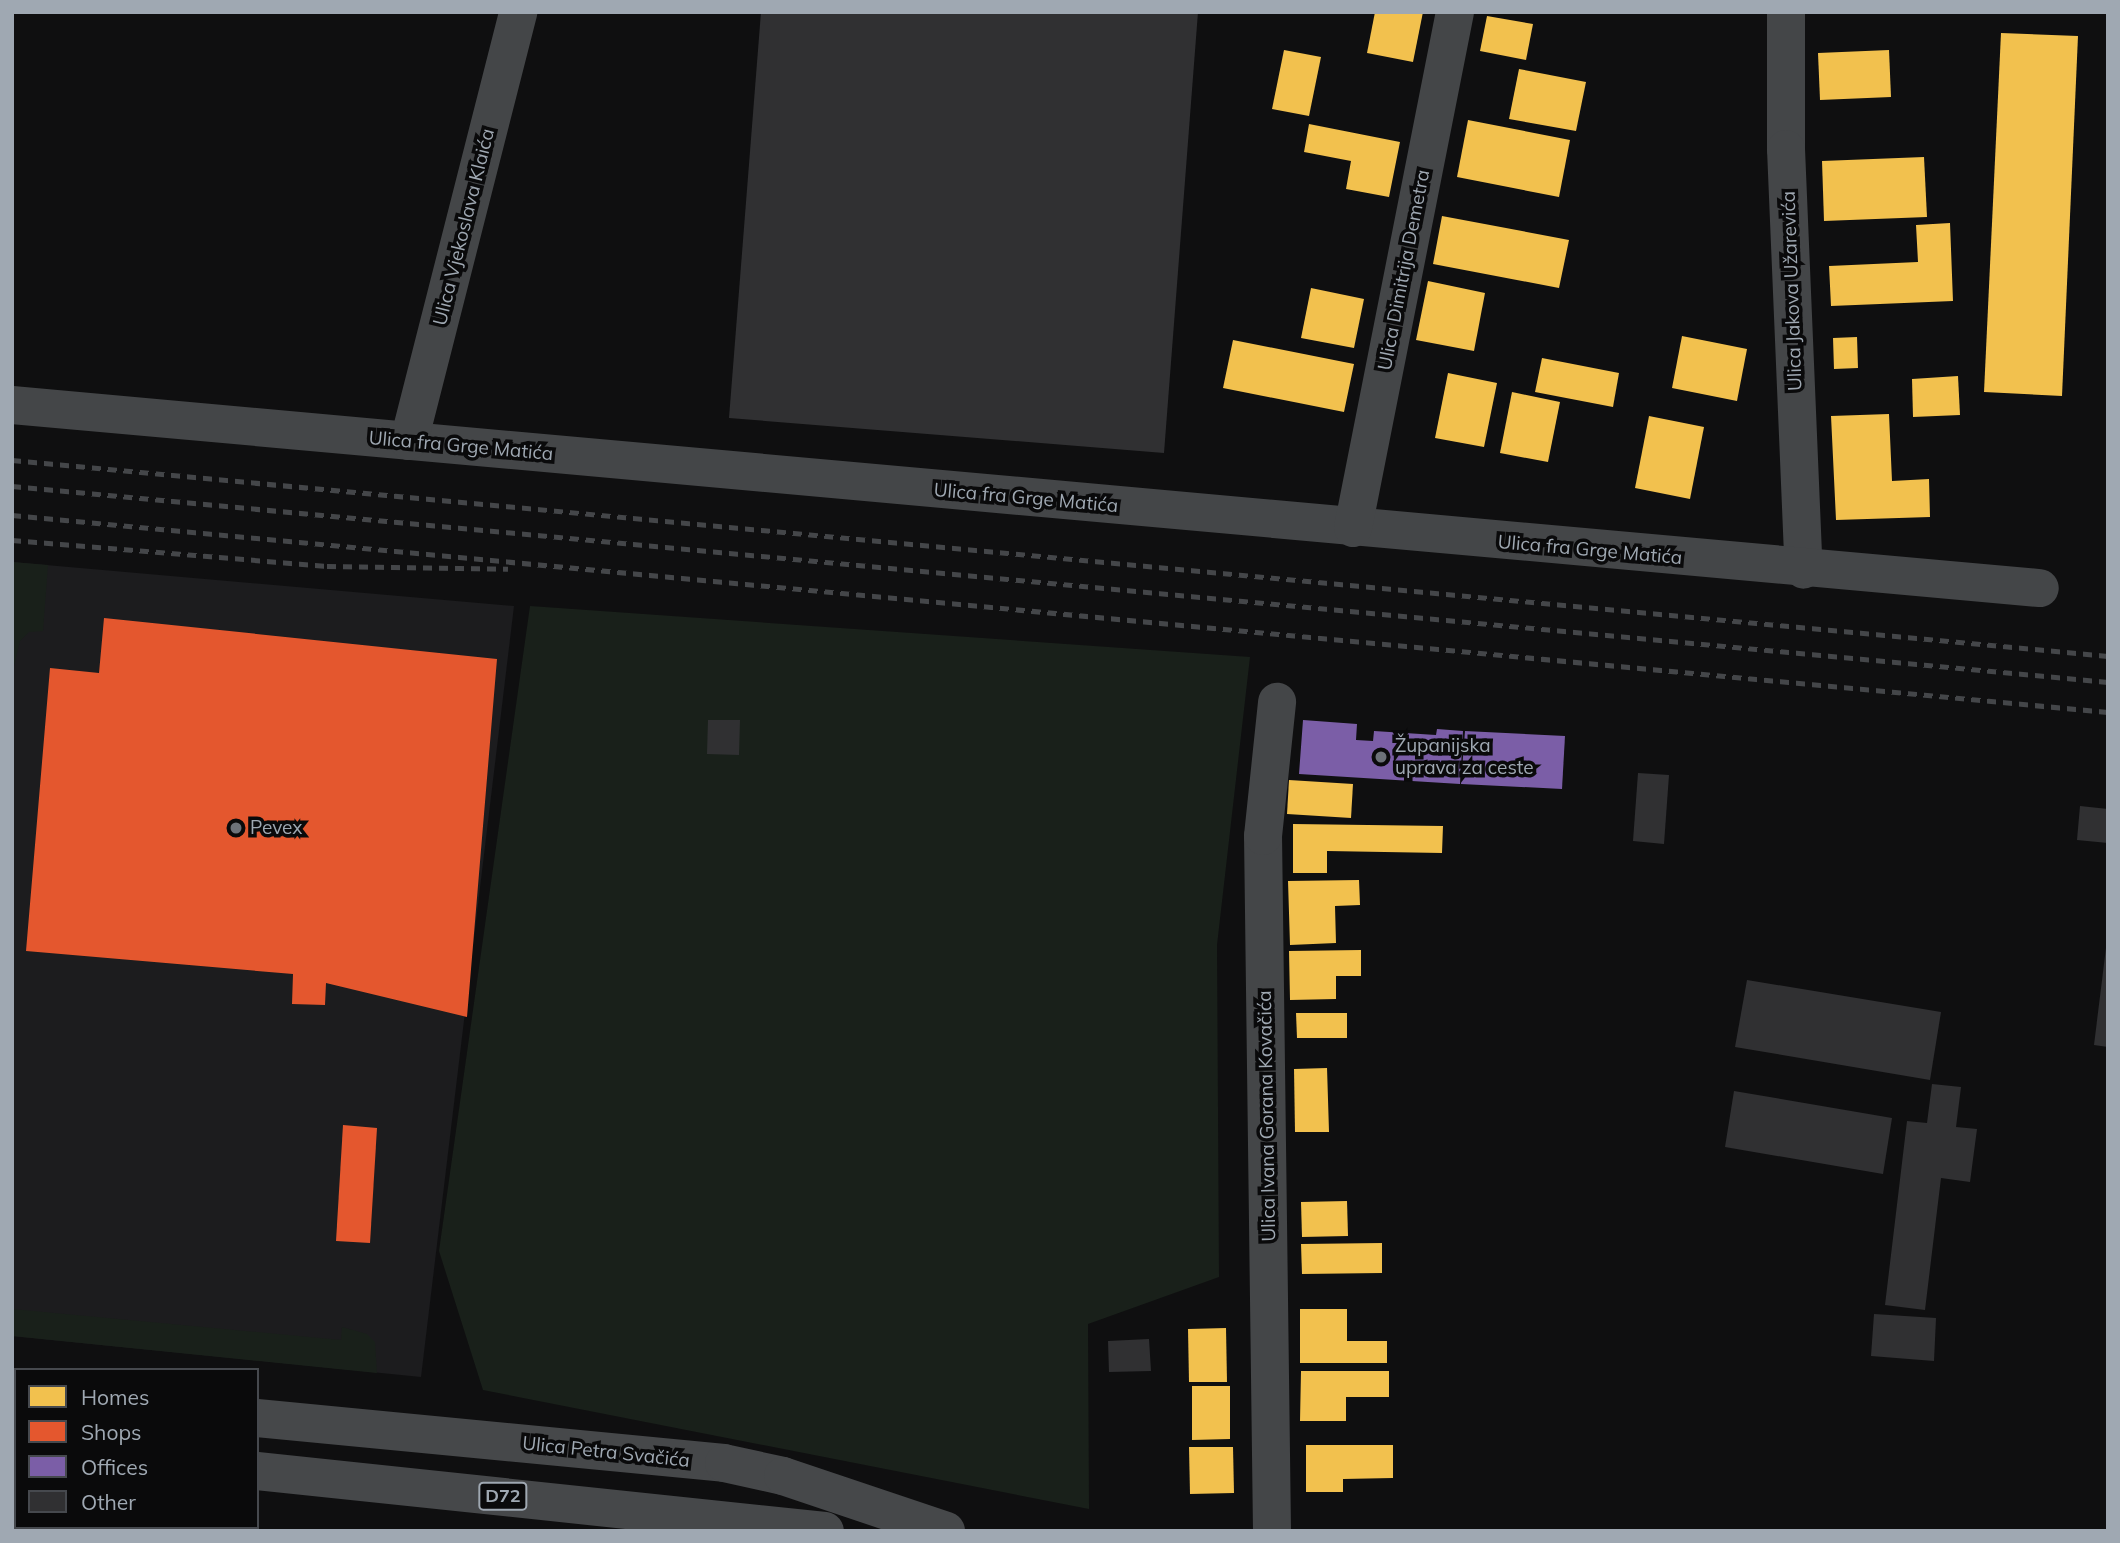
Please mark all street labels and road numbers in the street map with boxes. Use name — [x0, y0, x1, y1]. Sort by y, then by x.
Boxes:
street label: Ulica Vjekoslava Klaića — [429, 126, 499, 328]
street label: Ulica Dimitrija Demetra — [1373, 168, 1435, 372]
street label: Ulica Jakova Užarevića — [1777, 191, 1807, 391]
street label: Ulica fra Grge Matića — [368, 427, 554, 465]
street label: Ulica fra Grge Matića — [933, 479, 1119, 517]
street label: Ulica fra Grge Matića — [1497, 531, 1683, 569]
street label: Ulica Ivana Gorana Kovačića — [1253, 990, 1281, 1242]
street label: Ulica Petra Svačića — [521, 1432, 691, 1472]
road number: D72 — [477, 1482, 529, 1511]

